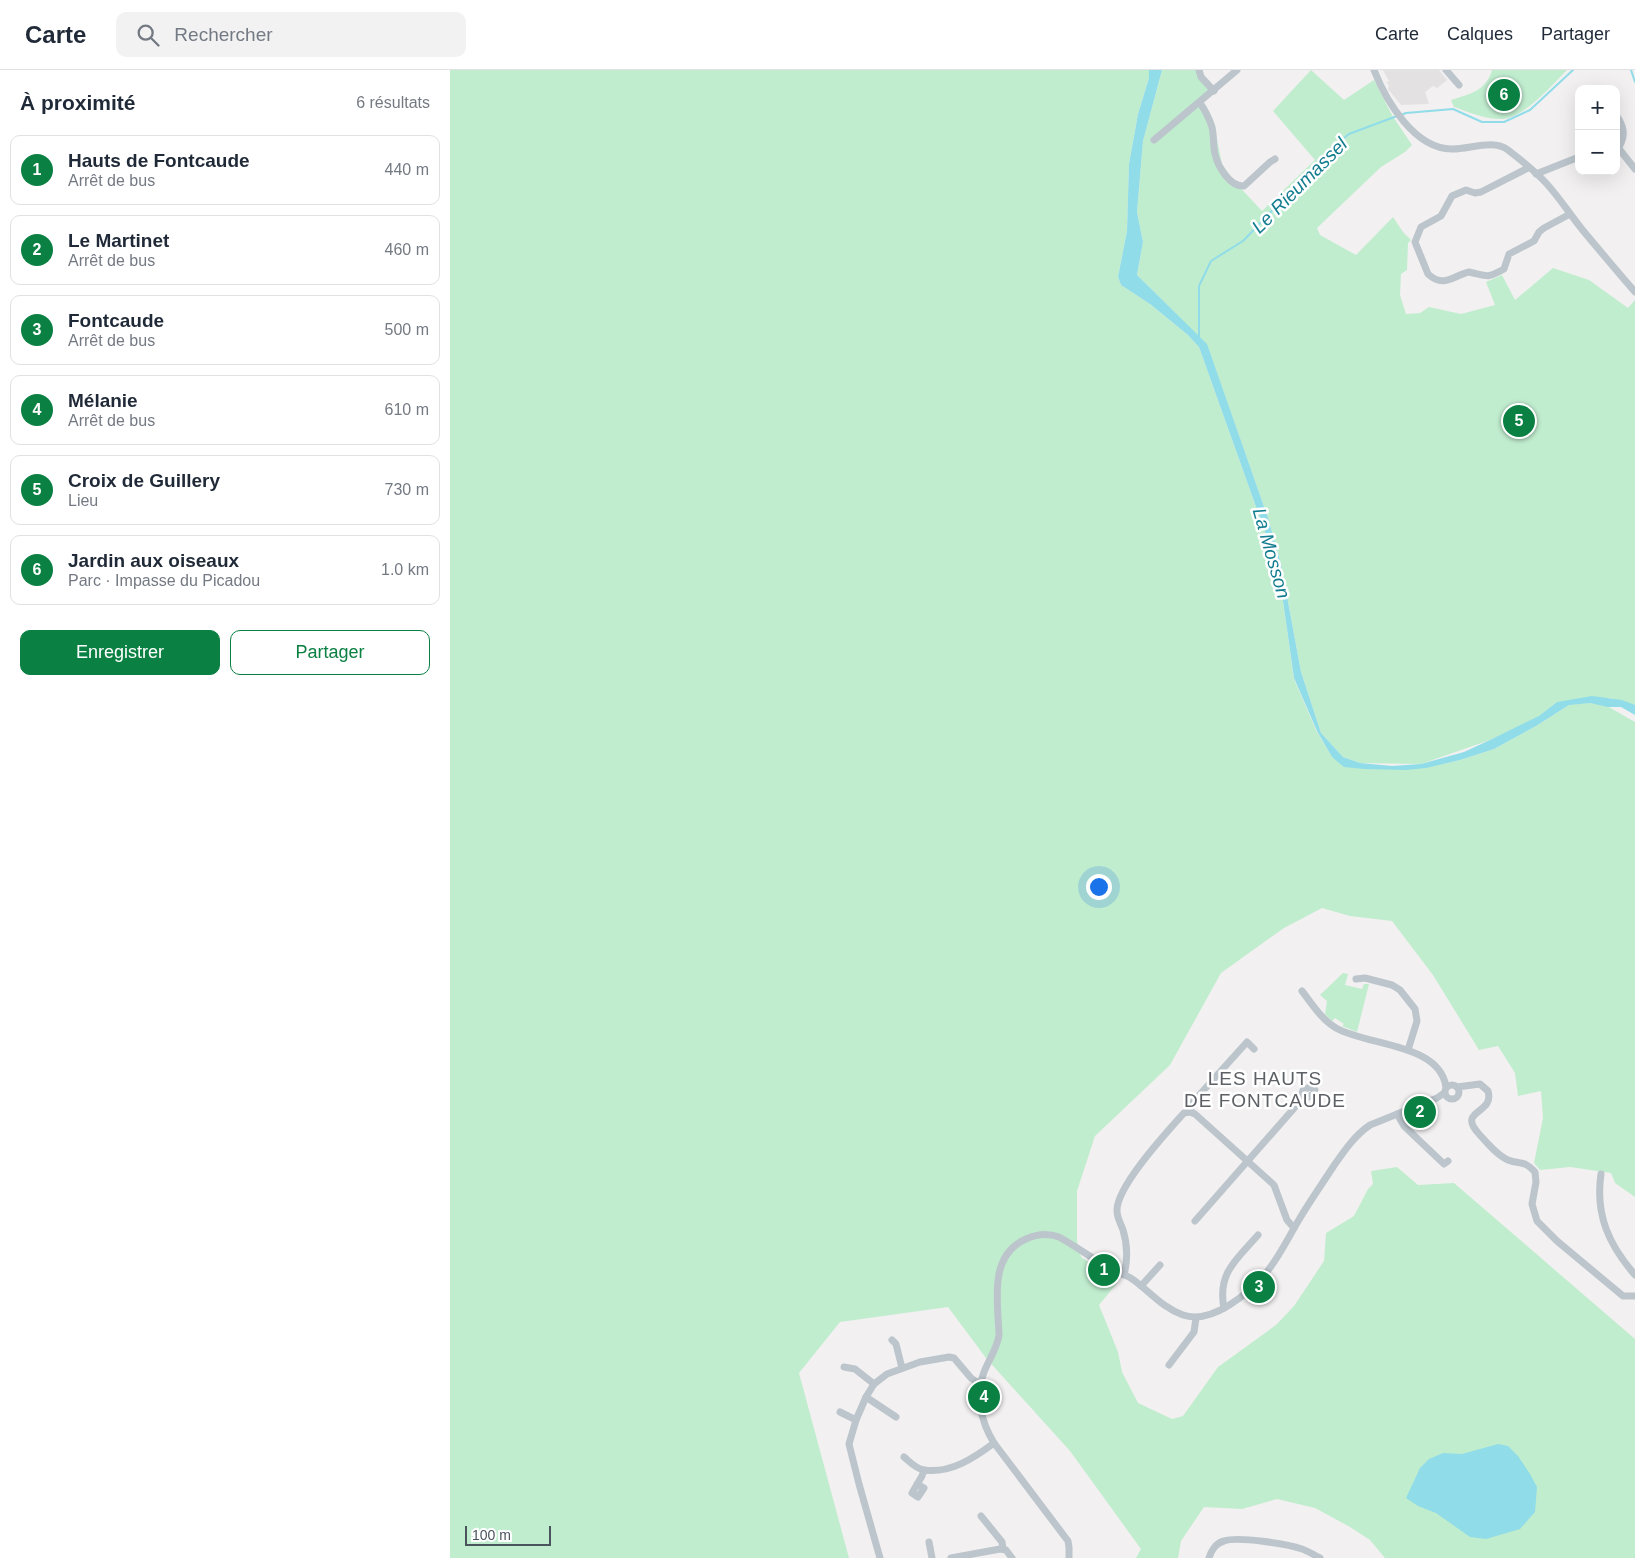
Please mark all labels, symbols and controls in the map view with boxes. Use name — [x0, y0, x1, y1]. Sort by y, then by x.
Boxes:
search box — [116, 12, 466, 57]
text: Carte — [25, 21, 86, 48]
icon: search — [134, 21, 162, 49]
text: Rechercher — [174, 24, 273, 45]
text: Carte — [1375, 24, 1419, 44]
text: Calques — [1447, 24, 1513, 44]
text: Partager — [1541, 24, 1610, 44]
pin: 6 — [1488, 76, 1520, 114]
map controls — [1575, 85, 1620, 175]
button: + — [1575, 85, 1620, 130]
text: À proximité — [20, 91, 136, 114]
text: 6 résultats — [356, 94, 430, 111]
button: − — [1575, 130, 1620, 175]
water label: Le Rieumassel — [1247, 133, 1352, 237]
text: Hauts de Fontcaude — [68, 150, 250, 171]
text: 1 — [33, 161, 41, 178]
text: 440 m — [385, 161, 429, 178]
text: Arrêt de bus — [68, 172, 155, 189]
text: Le Martinet — [68, 230, 169, 251]
text: 2 — [33, 241, 41, 258]
text: 460 m — [385, 241, 429, 258]
text: Arrêt de bus — [68, 252, 155, 269]
text: Fontcaude — [68, 310, 164, 331]
text: 3 — [33, 321, 41, 338]
text: 500 m — [385, 321, 429, 338]
text: Arrêt de bus — [68, 332, 155, 349]
text: Mélanie — [68, 390, 138, 411]
text: 4 — [33, 401, 41, 418]
text: 610 m — [385, 401, 429, 418]
pin: 5 — [1503, 402, 1535, 440]
text: Arrêt de bus — [68, 412, 155, 429]
text: Croix de Guillery — [68, 470, 220, 491]
text: 5 — [33, 481, 41, 498]
text: 730 m — [385, 481, 429, 498]
text: Lieu — [68, 492, 98, 509]
water label: La Mosson — [1249, 506, 1294, 601]
text: Jardin aux oiseaux — [68, 550, 239, 571]
text: 6 — [33, 561, 41, 578]
text: 1.0 km — [381, 561, 429, 578]
text: Parc · Impasse du Picadou — [68, 572, 260, 589]
button: Enregistrer — [20, 630, 220, 675]
button: Partager — [230, 630, 430, 675]
your location — [1086, 874, 1112, 900]
district label: LES HAUTS DE FONTCAUDE — [1184, 1068, 1346, 1111]
pin: 2 — [1404, 1093, 1436, 1131]
pin: 1 — [1088, 1251, 1120, 1289]
pin: 3 — [1243, 1268, 1275, 1306]
pin: 4 — [968, 1378, 1000, 1416]
scale bar — [465, 1523, 551, 1546]
text: 100 m — [472, 1527, 511, 1543]

